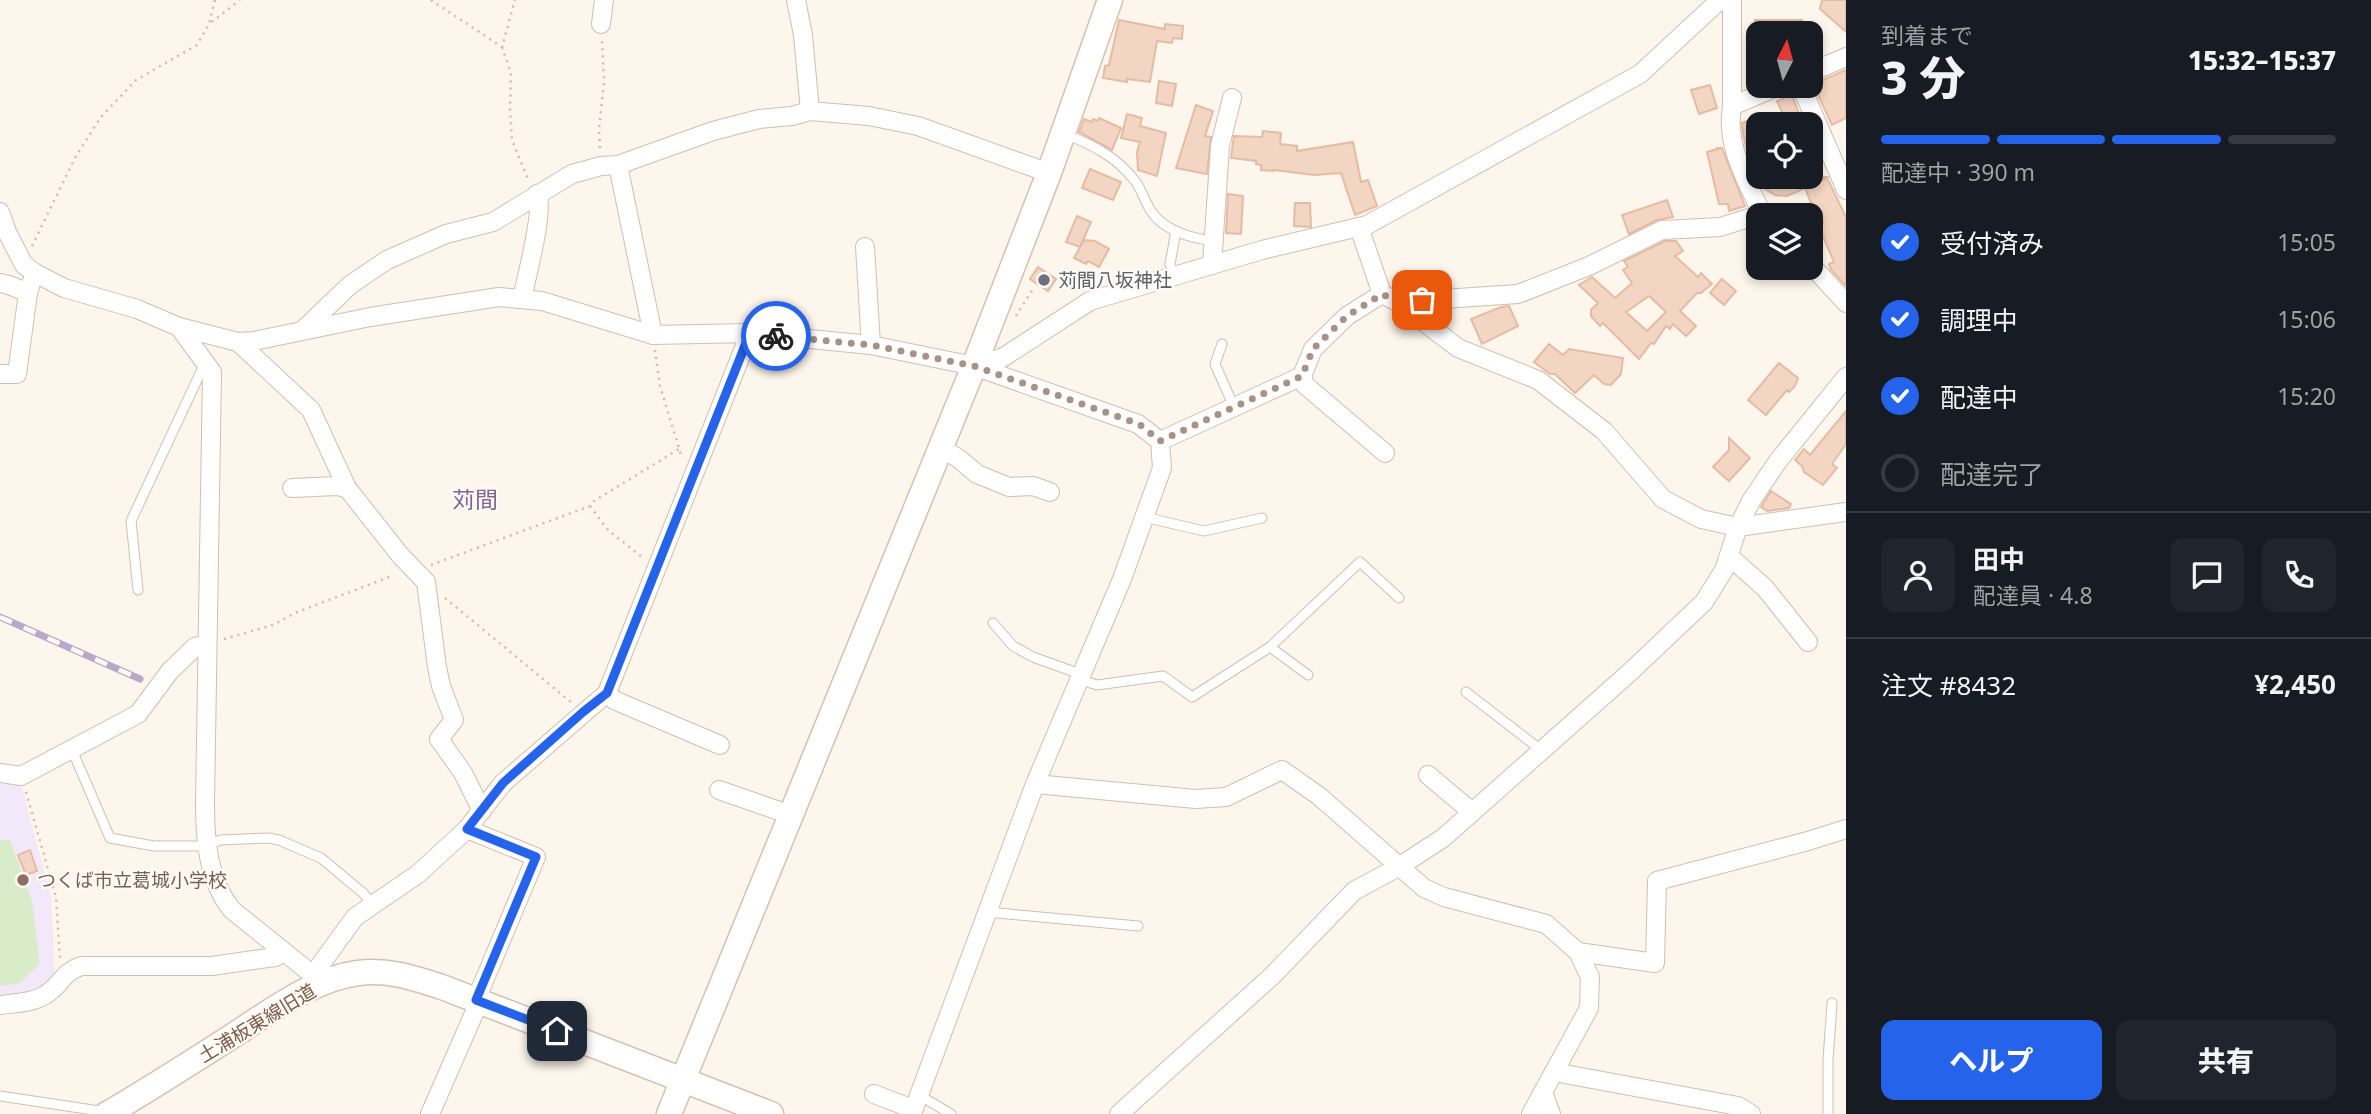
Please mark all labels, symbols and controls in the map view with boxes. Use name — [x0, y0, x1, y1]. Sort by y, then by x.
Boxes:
text: 到着まで — [1881, 19, 1973, 51]
north arrow — [1746, 21, 1824, 98]
map controls — [1746, 21, 1823, 280]
text: 15:32–15:37 — [2188, 42, 2336, 78]
text: 3 分 — [1881, 46, 1966, 108]
button: locate — [1746, 112, 1823, 189]
text: 配達中 · 390 m — [1881, 156, 2035, 188]
button: layers — [1746, 203, 1823, 280]
icon: check — [1881, 223, 1919, 261]
text: 受付済み — [1940, 225, 2044, 261]
text: 15:05 — [2277, 226, 2336, 258]
place label: 苅間八坂神社 — [1058, 267, 1172, 293]
pin — [1392, 270, 1452, 330]
marker: 苅間八坂神社 — [1036, 272, 1052, 288]
icon: bag — [1403, 281, 1441, 319]
icon: check — [1881, 300, 1919, 338]
courier — [741, 301, 811, 371]
text: 調理中 — [1940, 302, 2018, 338]
text: 15:06 — [2277, 303, 2336, 335]
icon: bike — [757, 317, 795, 355]
icon: check — [1881, 377, 1919, 415]
text: 配達中 — [1940, 379, 2018, 415]
text: 15:20 — [2277, 380, 2336, 412]
text: 配達完了 — [1940, 456, 2044, 492]
district label: 苅間 — [452, 483, 498, 515]
button: person — [1881, 538, 1955, 612]
button: chat — [2170, 538, 2244, 612]
button: phone — [2262, 538, 2336, 612]
text: 田中 — [1973, 541, 2025, 577]
text: 配達員 · 4.8 — [1973, 579, 2093, 611]
text: ¥2,450 — [2254, 666, 2336, 702]
text: 注文 #8432 — [1881, 667, 2016, 703]
place label: つくば市立葛城小学校 — [37, 867, 227, 893]
marker: つくば市立葛城小学校 — [15, 872, 31, 888]
street label: 土浦板東線旧道 — [193, 978, 321, 1068]
pin — [527, 1001, 587, 1061]
icon: home — [538, 1012, 576, 1050]
button: ヘルプ — [1881, 1020, 2102, 1100]
button: 共有 — [2116, 1020, 2336, 1100]

